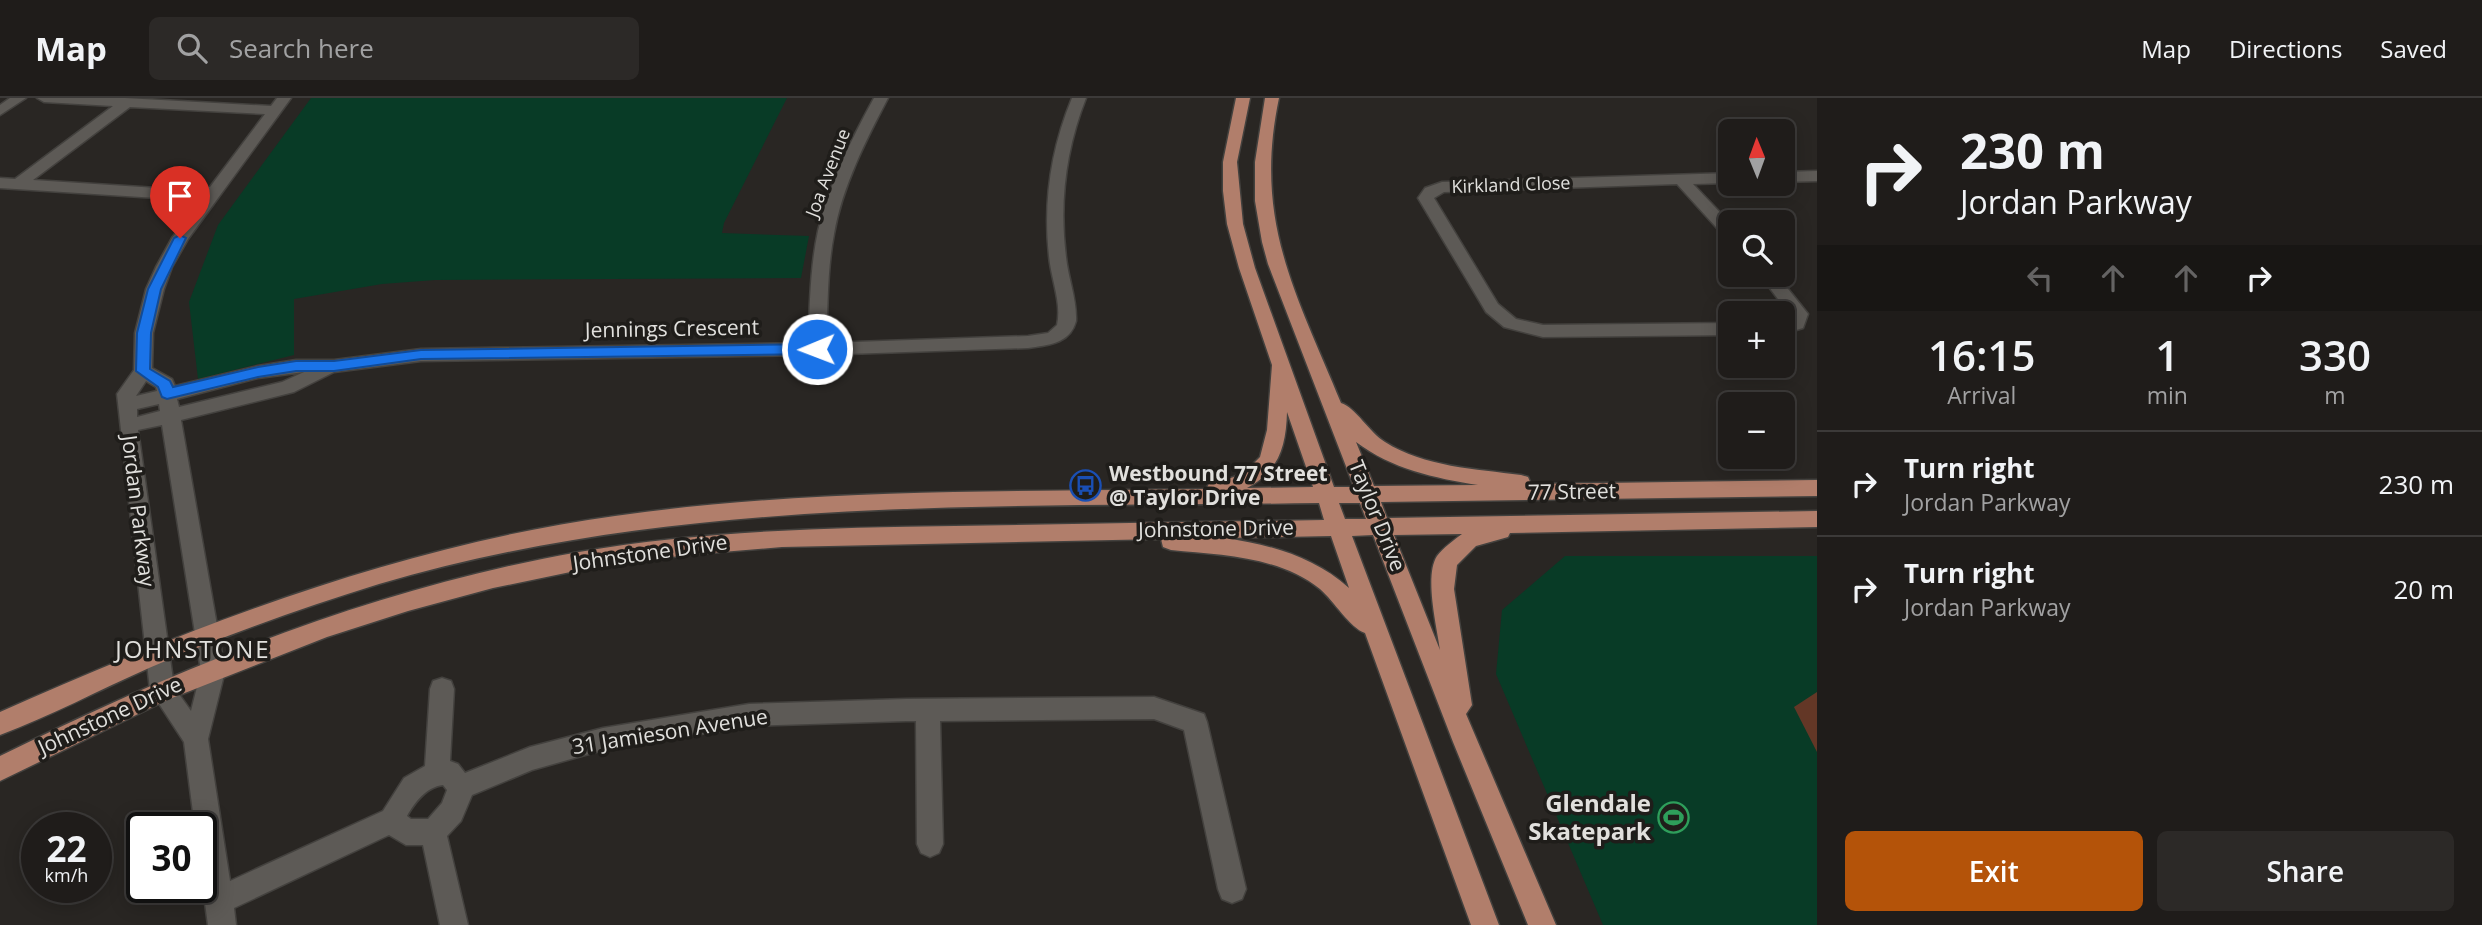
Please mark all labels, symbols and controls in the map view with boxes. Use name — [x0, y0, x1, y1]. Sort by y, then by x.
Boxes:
search box — [149, 17, 639, 80]
text: Map — [35, 26, 107, 71]
icon: search — [173, 29, 211, 67]
text: Search here — [229, 30, 374, 66]
text: Map — [2141, 32, 2191, 65]
text: Directions — [2229, 32, 2342, 65]
text: Saved — [2380, 32, 2447, 65]
text: 230 m — [1960, 117, 2105, 183]
north arrow — [1718, 119, 1796, 196]
map controls — [1718, 119, 1795, 469]
street label: Joa Avenue — [798, 125, 855, 222]
icon: right — [1845, 126, 1936, 217]
pin — [150, 166, 210, 238]
street label: Kirkland Close — [1451, 170, 1571, 198]
icon: arrive — [161, 177, 199, 215]
text: Jordan Parkway — [1960, 180, 2192, 223]
button: search — [1718, 210, 1795, 287]
icon: left — [2021, 259, 2059, 297]
icon: ahead — [2094, 259, 2132, 297]
icon: ahead — [2167, 259, 2205, 297]
icon: right — [2240, 259, 2278, 297]
button: + — [1718, 301, 1795, 378]
street label: Jennings Crescent — [583, 312, 759, 344]
position arrow — [780, 312, 854, 386]
text: 16:15 — [1928, 326, 2036, 383]
text: 1 — [2155, 326, 2179, 383]
text: 330 — [2299, 326, 2371, 383]
text: Arrival — [1947, 379, 2016, 411]
text: min — [2147, 379, 2188, 411]
text: m — [2324, 379, 2346, 411]
button: − — [1718, 392, 1795, 469]
street label: Jordan Parkway — [116, 432, 162, 589]
text: Turn right — [1904, 450, 2035, 486]
street label: Taylor Drive — [1343, 456, 1413, 575]
place label: Westbound 77 Street @ Taylor Drive — [1109, 459, 1328, 511]
icon: right — [1845, 465, 1883, 503]
text: 230 m — [2379, 466, 2454, 502]
bus stop icon: Westbound 77 Street @ Taylor Drive — [1069, 469, 1103, 503]
street label: 77 Street — [1528, 476, 1616, 506]
text: Jordan Parkway — [1904, 486, 2071, 518]
street label: Johnstone Drive — [1136, 513, 1294, 543]
street label: Johnstone Drive — [569, 527, 729, 577]
text: Turn right — [1904, 555, 2035, 591]
icon: right — [1845, 570, 1883, 608]
text: 20 m — [2393, 571, 2454, 607]
text: Jordan Parkway — [1904, 591, 2071, 623]
district label: JOHNSTONE — [113, 632, 271, 665]
street label: Johnstone Drive — [31, 670, 186, 762]
street label: 31 Jamieson Avenue — [570, 702, 770, 760]
place label: Glendale Skatepark — [1528, 786, 1651, 847]
sports icon: Glendale Skatepark — [1657, 801, 1691, 835]
speed limit sign: 30 — [126, 812, 217, 903]
text: 22 — [46, 825, 87, 872]
button: Exit — [1845, 831, 2143, 911]
button: Share — [2157, 831, 2454, 911]
text: km/h — [45, 863, 88, 887]

